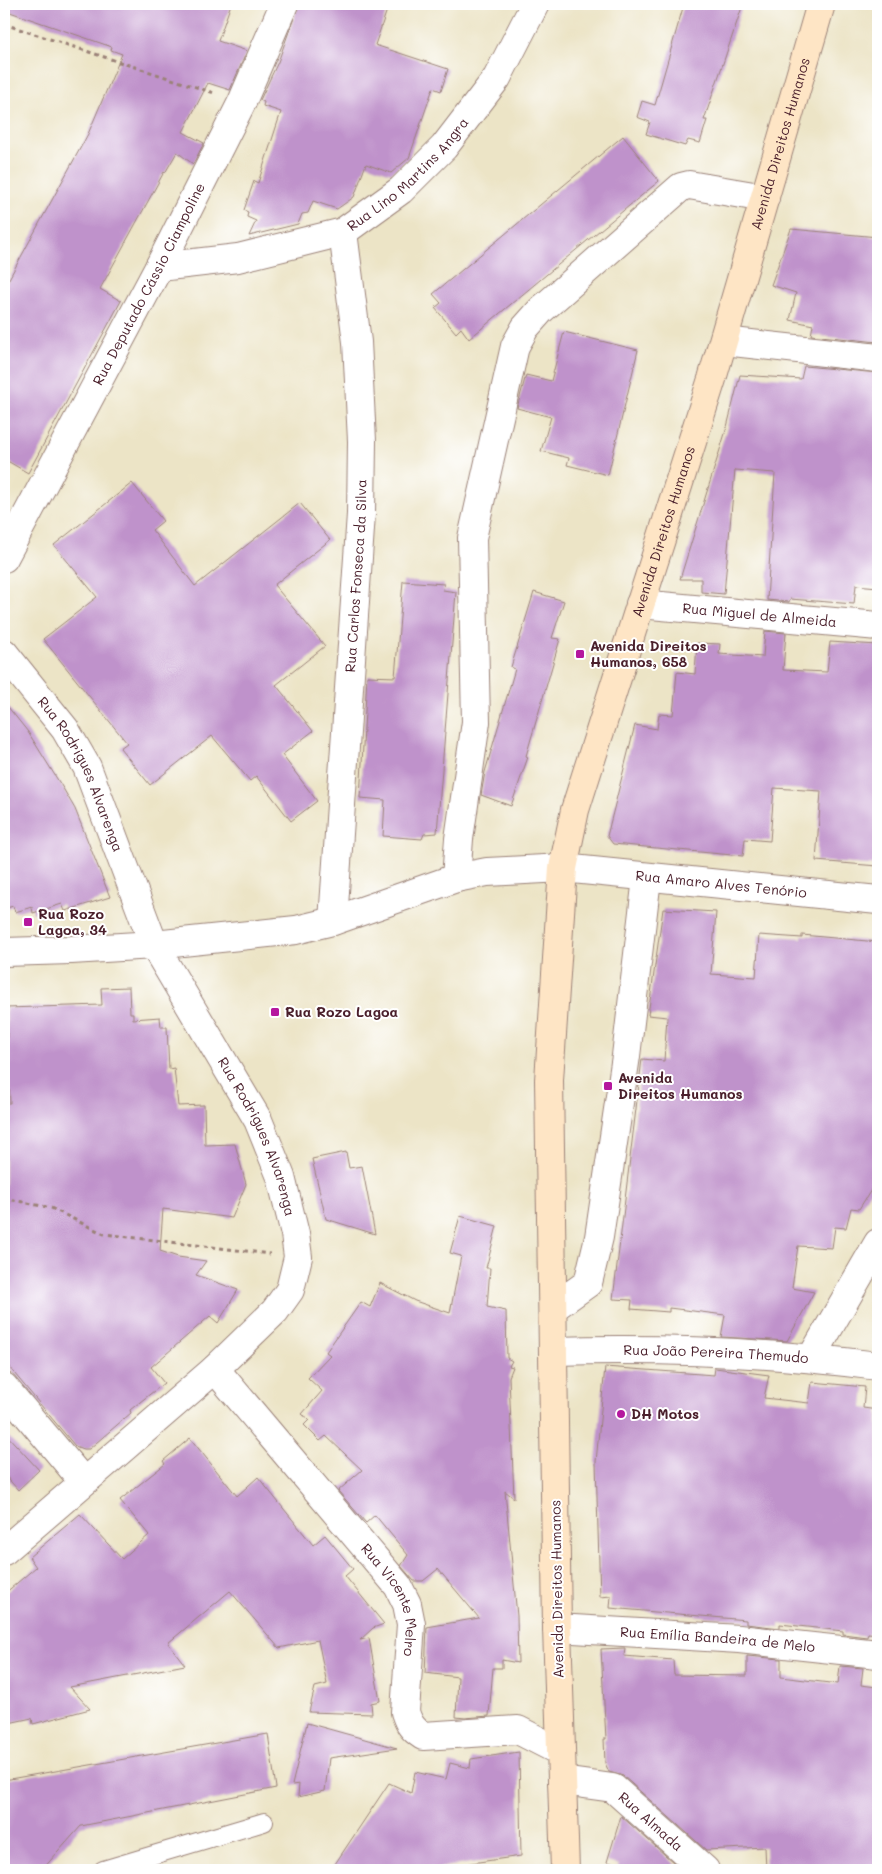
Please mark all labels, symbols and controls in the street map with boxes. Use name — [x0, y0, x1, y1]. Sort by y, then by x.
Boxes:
street label: Avenida Direitos Humanos — [746, 55, 814, 232]
street label: Rua Lino Martins Angra — [343, 113, 472, 235]
street label: Rua Deputado Cássio Ciampoline — [88, 179, 209, 388]
street label: Avenida Direitos Humanos — [627, 443, 699, 619]
street label: Rua Carlos Fonseca da Silva — [340, 479, 370, 673]
street label: Rua Miguel de Almeida — [682, 598, 838, 631]
place label: Avenida Direitos Humanos, 658 — [590, 636, 706, 671]
marker: Avenida Direitos Humanos, 658 — [574, 648, 586, 660]
street label: Rua Rodrigues Alvarenga — [34, 692, 128, 854]
street label: Rua Amaro Alves Tenório — [635, 865, 808, 902]
place label: Rua Rozo Lagoa, 34 — [38, 904, 107, 939]
marker: Rua Rozo Lagoa, 34 — [22, 916, 34, 928]
place label: Rua Rozo Lagoa — [285, 1002, 399, 1021]
marker: Rua Rozo Lagoa — [269, 1006, 281, 1018]
street label: Rua Rodrigues Alvarenga — [214, 1053, 300, 1218]
place label: Avenida Direitos Humanos — [618, 1068, 743, 1103]
marker: Avenida Direitos Humanos — [602, 1080, 614, 1092]
street label: Rua João Pereira Themudo — [623, 1340, 809, 1367]
place label: DH Motos — [631, 1404, 699, 1423]
marker: DH Motos — [615, 1408, 627, 1420]
street label: Avenida Direitos Humanos — [545, 1500, 568, 1678]
street label: Rua Vicente Melro — [357, 1539, 422, 1657]
street label: Rua Emília Bandeira de Melo — [620, 1622, 816, 1656]
street label: Rua Almada — [615, 1787, 687, 1855]

